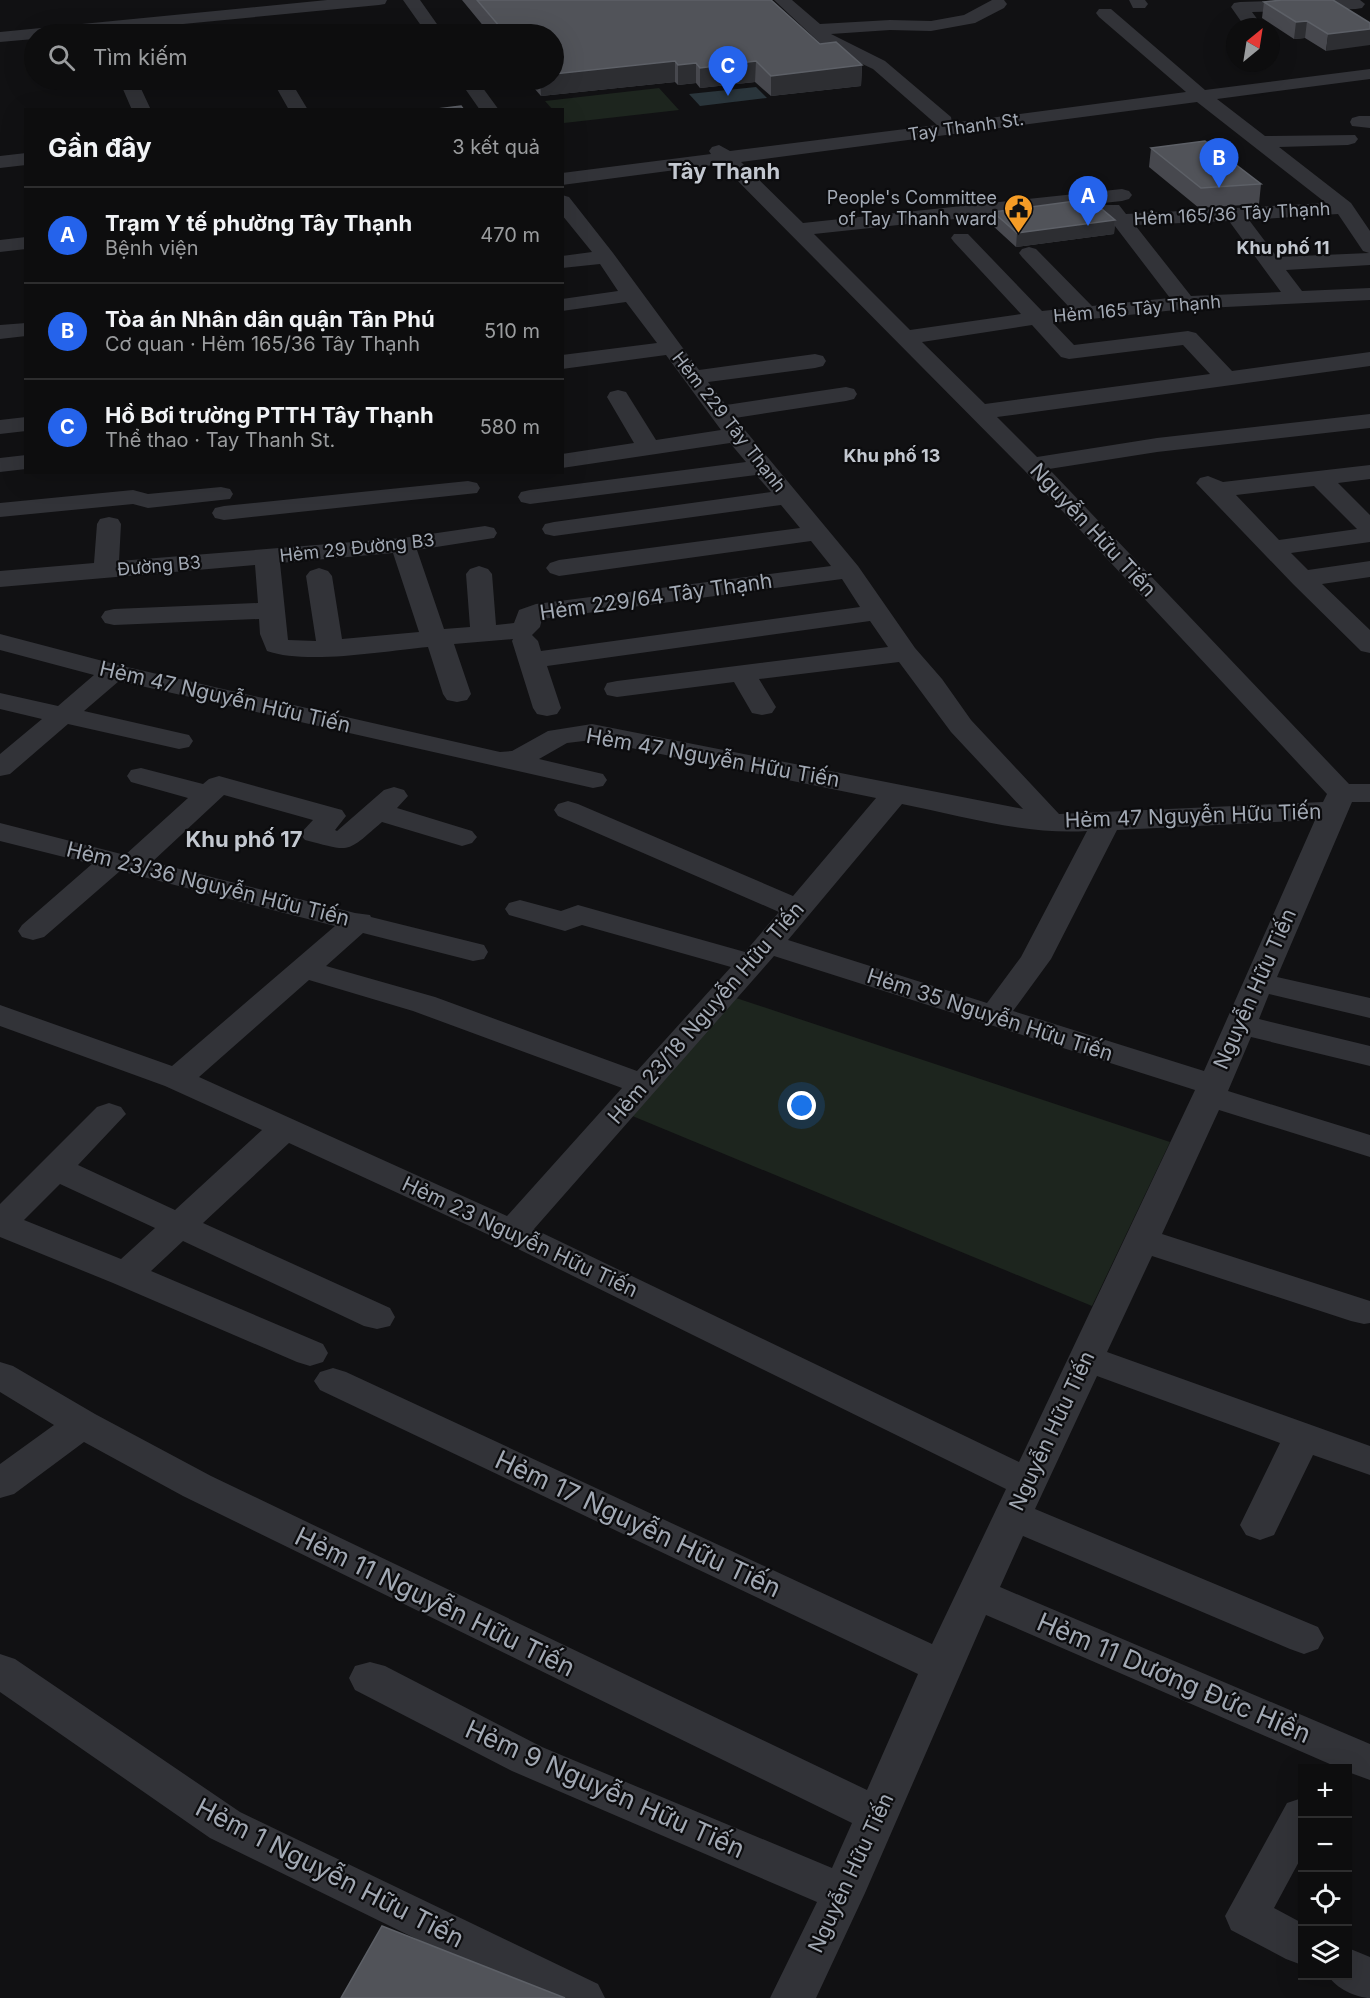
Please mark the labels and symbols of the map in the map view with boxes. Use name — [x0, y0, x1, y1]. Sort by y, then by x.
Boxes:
north arrow — [1226, 18, 1280, 72]
pin: C — [708, 46, 748, 96]
street label: Tay Thanh St. — [907, 108, 1025, 145]
pin: B — [1200, 138, 1238, 188]
district label: Tây Thạnh — [668, 158, 780, 184]
pin: A — [1068, 176, 1108, 226]
place label: People's Committee of Tay Thanh ward — [827, 187, 997, 229]
public building icon: People's Committee of Tay Thanh ward — [1002, 192, 1034, 234]
street label: Hẻm 165/36 Tây Thạnh — [1133, 198, 1331, 229]
district label: Khu phố 11 — [1237, 237, 1330, 258]
street label: Hẻm 165 Tây Thạnh — [1052, 291, 1222, 326]
street label: Hẻm 229 Tây Thạnh — [668, 348, 791, 496]
district label: Khu phố 13 — [844, 445, 940, 466]
street label: Nguyễn Hữu Tiến — [1025, 458, 1162, 602]
street label: Hẻm 29 Đường B3 — [278, 529, 436, 566]
street label: Đường B3 — [116, 551, 202, 580]
street label: Hẻm 229/64 Tây Thạnh — [538, 568, 774, 625]
street label: Hẻm 47 Nguyễn Hữu Tiến — [97, 655, 353, 738]
street label: Hẻm 47 Nguyễn Hữu Tiến — [584, 723, 842, 792]
street label: Hẻm 47 Nguyễn Hữu Tiến — [1064, 799, 1322, 832]
district label: Khu phố 17 — [186, 826, 302, 852]
street label: Hẻm 23/36 Nguyễn Hữu Tiến — [64, 836, 352, 931]
street label: Hẻm 23/18 Nguyễn Hữu Tiến — [602, 896, 809, 1129]
street label: Nguyễn Hữu Tiến — [1208, 905, 1301, 1073]
street label: Hẻm 35 Nguyễn Hữu Tiến — [864, 963, 1116, 1066]
your location — [787, 1091, 816, 1120]
street label: Hẻm 23 Nguyễn Hữu Tiến — [398, 1171, 642, 1302]
street label: Nguyễn Hữu Tiến — [1004, 1347, 1099, 1515]
street label: Hẻm 17 Nguyễn Hữu Tiến — [490, 1444, 786, 1603]
street label: Hẻm 11 Nguyễn Hữu Tiến — [290, 1520, 580, 1683]
street label: Hẻm 11 Dương Đức Hiền — [1033, 1606, 1316, 1749]
street label: Hẻm 9 Nguyễn Hữu Tiến — [461, 1713, 750, 1864]
street label: Nguyễn Hữu Tiến — [803, 1789, 898, 1957]
street label: Hẻm 1 Nguyễn Hữu Tiến — [191, 1791, 470, 1954]

